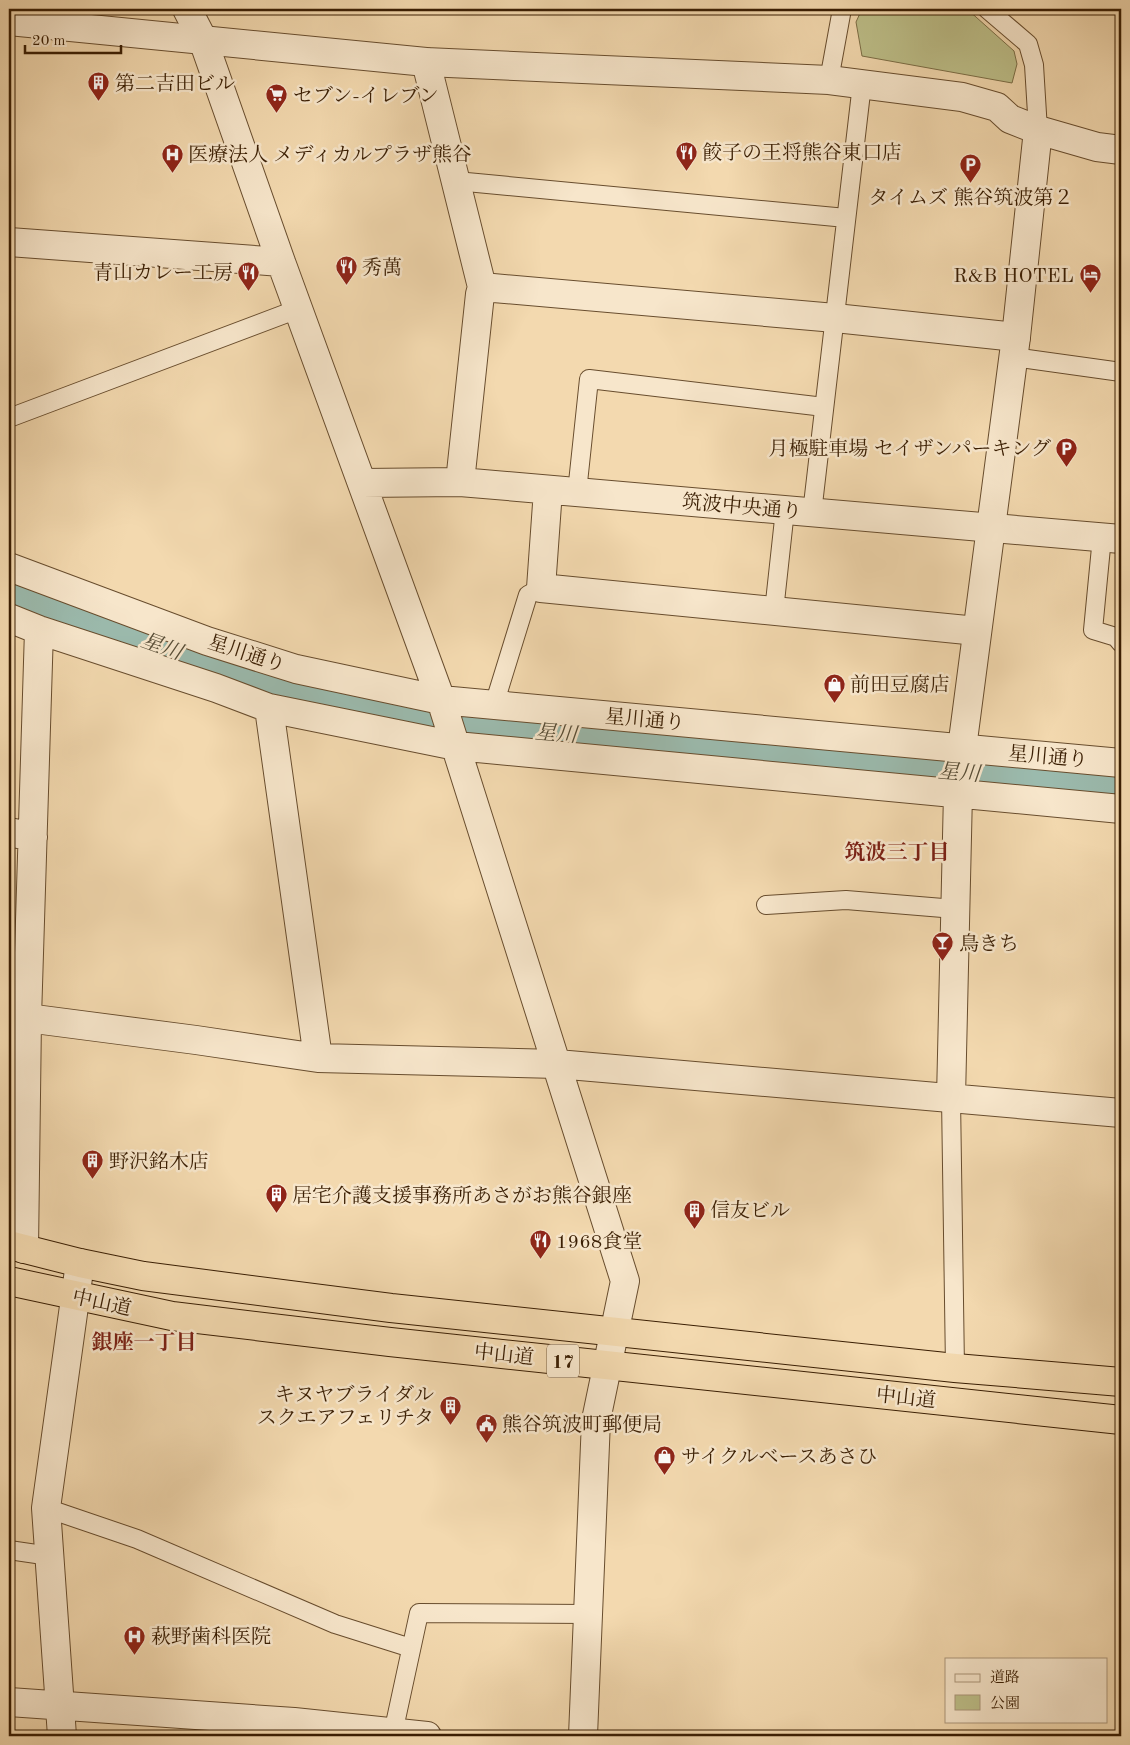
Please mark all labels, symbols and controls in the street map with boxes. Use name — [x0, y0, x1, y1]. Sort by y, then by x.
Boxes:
scale bar — [25, 22, 121, 54]
text: 20 m — [32, 34, 66, 49]
building icon: 第二吉田ビル — [87, 71, 111, 102]
place label: 第二吉田ビル — [115, 73, 235, 95]
supermarket icon: セブン-イレブン — [265, 83, 289, 114]
place label: セブン-イレブン — [293, 85, 439, 107]
restaurant icon: 餃子の王将熊谷東口店 — [674, 140, 698, 171]
hospital icon: 医療法人 メディカルプラザ熊谷 — [160, 142, 184, 173]
place label: 餃子の王将熊谷東口店 — [702, 142, 902, 164]
place label: 医療法人 メディカルプラザ熊谷 — [188, 144, 472, 166]
parking icon: タイムズ 熊谷筑波第２ — [959, 153, 983, 184]
place label: タイムズ 熊谷筑波第２ — [868, 187, 1074, 209]
restaurant icon: 秀萬 — [334, 255, 358, 286]
place label: 秀萬 — [362, 257, 402, 279]
restaurant icon: 青山カレー工房 — [237, 260, 261, 291]
place label: 青山カレー工房 — [93, 262, 233, 284]
hotel icon: R&B HOTEL — [1078, 263, 1102, 294]
place label: R&B HOTEL — [953, 267, 1074, 287]
parking icon: 月極駐車場 セイザンパーキング — [1055, 436, 1079, 467]
place label: 月極駐車場 セイザンパーキング — [768, 438, 1051, 460]
street label: 筑波中央通り — [681, 491, 803, 523]
water label: 星川 — [138, 628, 187, 665]
street label: 星川通り — [205, 631, 288, 677]
shop icon: 前田豆腐店 — [822, 672, 846, 703]
place label: 前田豆腐店 — [850, 674, 950, 696]
street label: 星川通り — [604, 706, 686, 734]
water label: 星川 — [534, 720, 580, 747]
street label: 星川通り — [1007, 743, 1089, 771]
water label: 星川 — [937, 759, 983, 786]
district label: 筑波三丁目 — [845, 841, 950, 864]
bar icon: 鳥きち — [931, 931, 955, 962]
place label: 鳥きち — [959, 933, 1019, 955]
building icon: 野沢銘木店 — [81, 1149, 105, 1180]
place label: 野沢銘木店 — [109, 1151, 209, 1173]
building icon: 居宅介護支援事務所あさがお熊谷銀座 — [264, 1183, 288, 1214]
place label: 居宅介護支援事務所あさがお熊谷銀座 — [292, 1185, 632, 1207]
building icon: 信友ビル — [682, 1198, 706, 1229]
place label: 信友ビル — [710, 1199, 790, 1222]
restaurant icon: 1968食堂 — [528, 1229, 552, 1260]
place label: 1968食堂 — [556, 1231, 642, 1253]
street label: 中山道 — [70, 1286, 133, 1320]
district label: 銀座一丁目 — [92, 1331, 197, 1354]
street label: 中山道 — [473, 1341, 535, 1369]
road number: 17 — [547, 1344, 579, 1378]
place label: キヌヤブライダル スクエアフェリチタ — [257, 1384, 434, 1429]
street label: 中山道 — [875, 1384, 937, 1412]
building icon: キヌヤブライダル スクエアフェリチタ — [438, 1394, 462, 1425]
public building icon: 熊谷筑波町郵便局 — [474, 1412, 498, 1443]
place label: 熊谷筑波町郵便局 — [502, 1414, 662, 1436]
shop icon: サイクルベースあさひ — [653, 1444, 677, 1475]
place label: サイクルベースあさひ — [681, 1447, 878, 1468]
hospital icon: 萩野歯科医院 — [123, 1624, 147, 1655]
place label: 萩野歯科医院 — [151, 1626, 271, 1648]
legend — [945, 1658, 1108, 1722]
text: 道路 — [990, 1669, 1020, 1686]
text: 公園 — [990, 1695, 1020, 1712]

